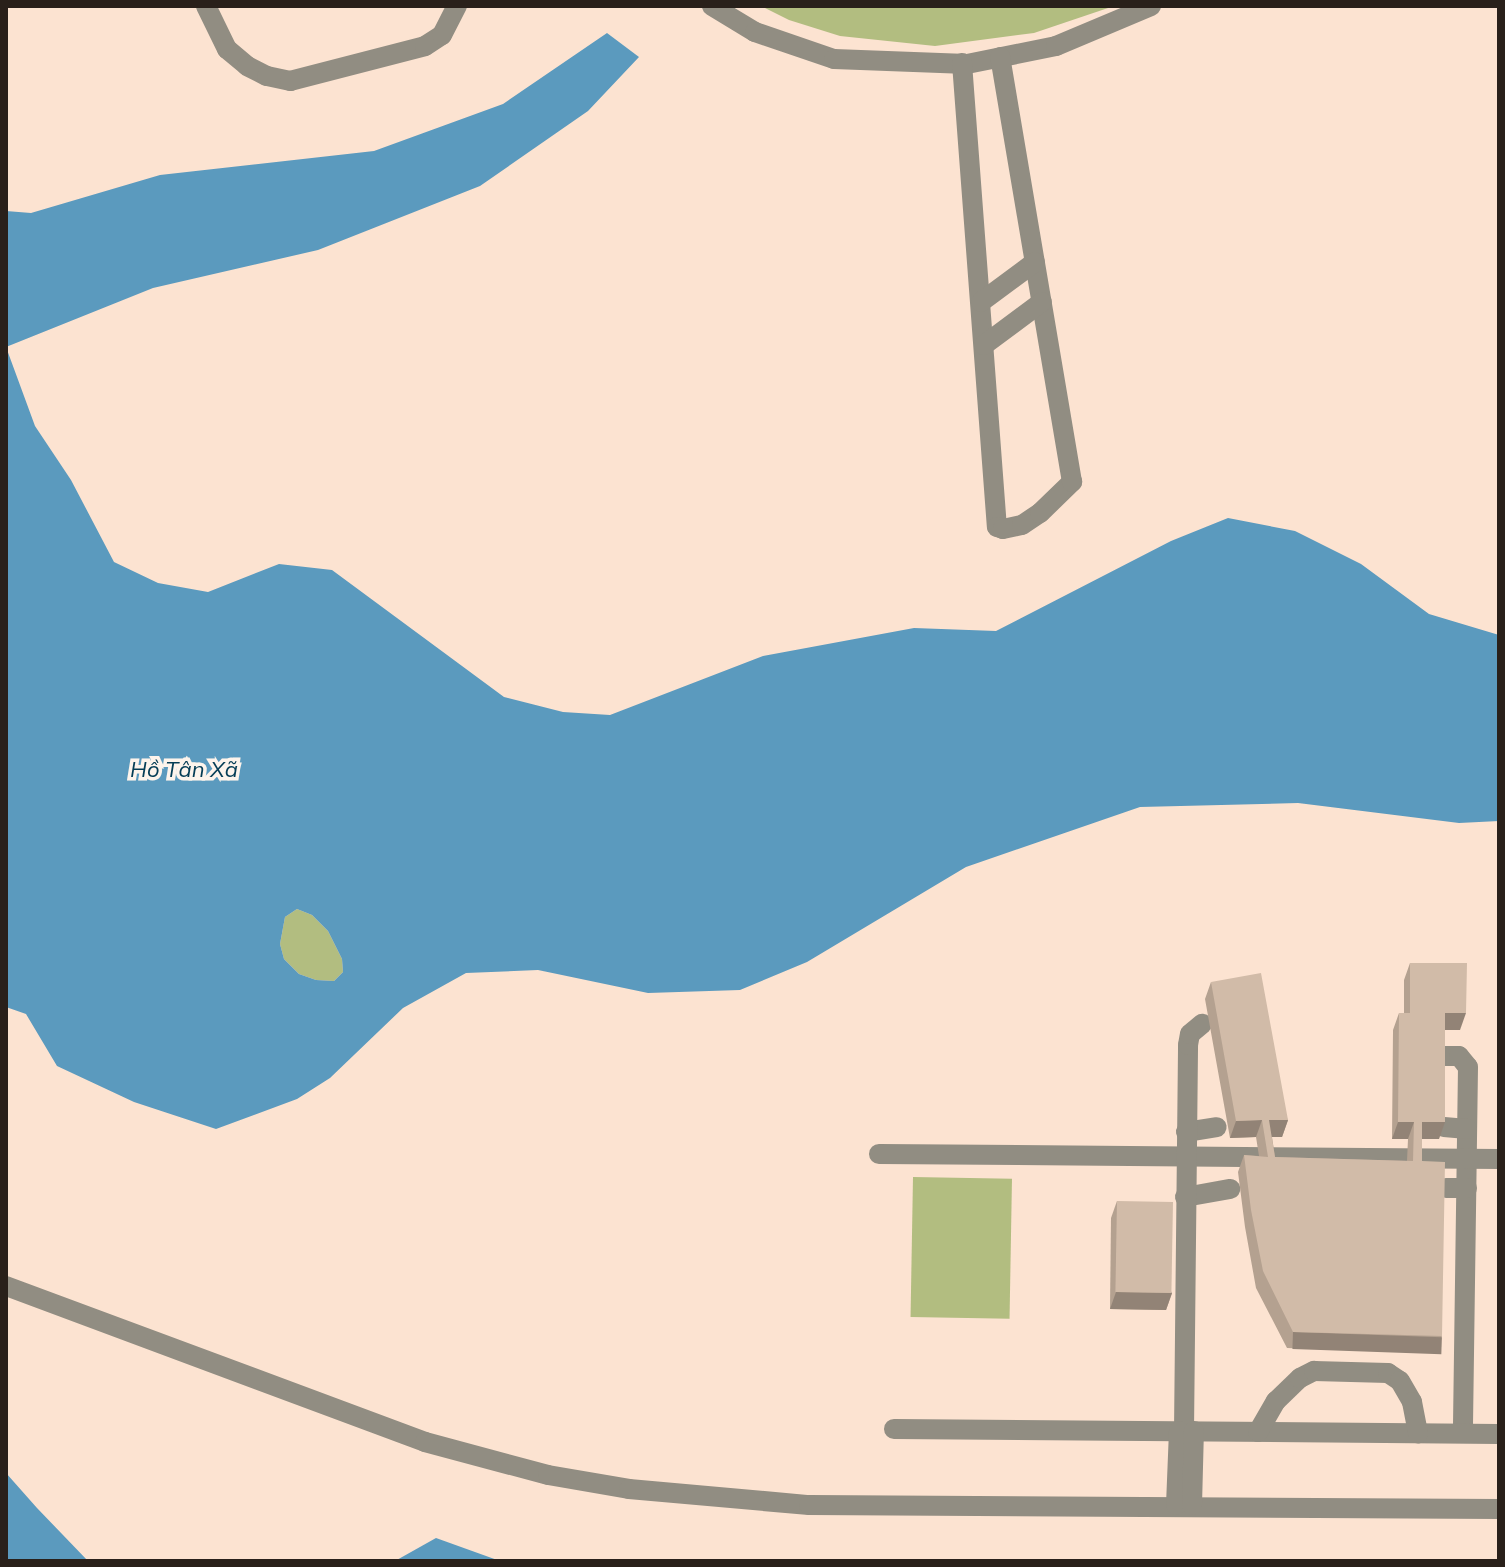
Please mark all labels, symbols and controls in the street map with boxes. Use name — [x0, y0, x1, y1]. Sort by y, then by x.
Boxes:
water label: Hồ Tân Xã — [130, 757, 238, 783]

